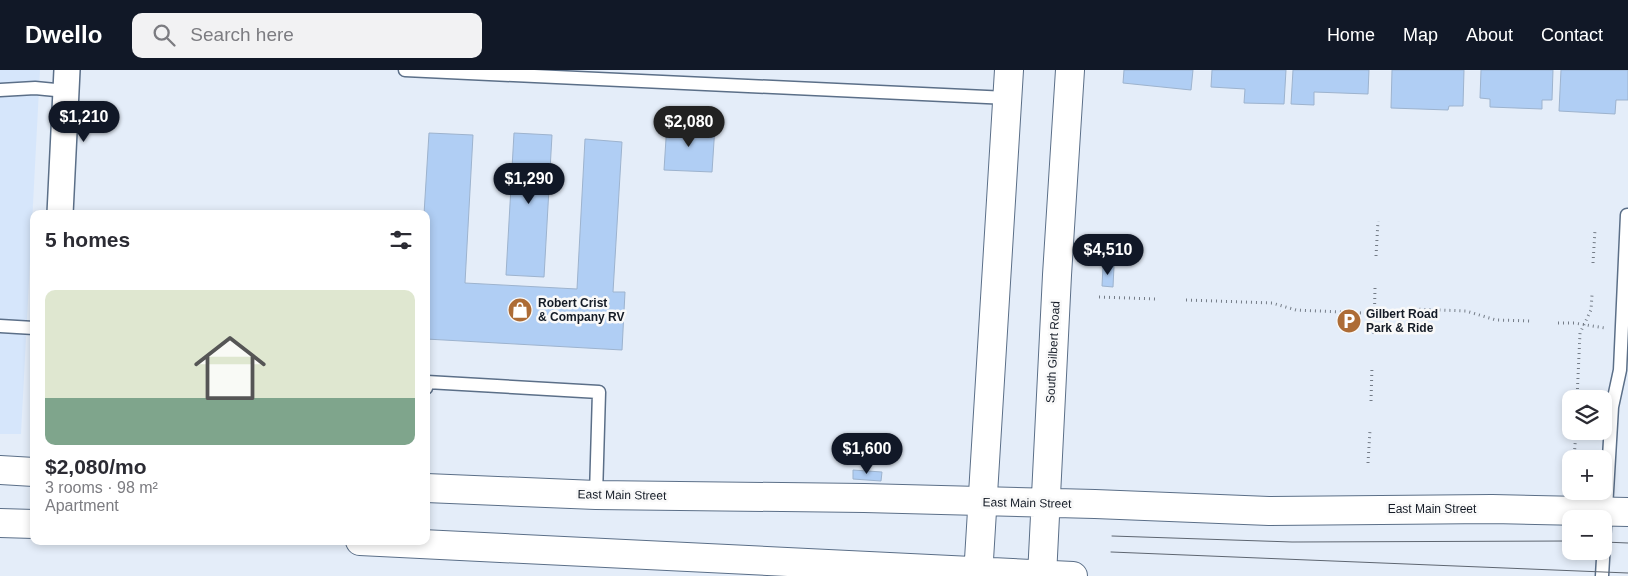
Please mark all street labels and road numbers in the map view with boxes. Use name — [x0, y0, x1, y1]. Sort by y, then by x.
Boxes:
street label: South Gilbert Road — [1043, 301, 1063, 403]
street label: East Main Street — [578, 487, 667, 503]
street label: East Main Street — [983, 495, 1072, 511]
street label: East Main Street — [1388, 502, 1477, 516]

